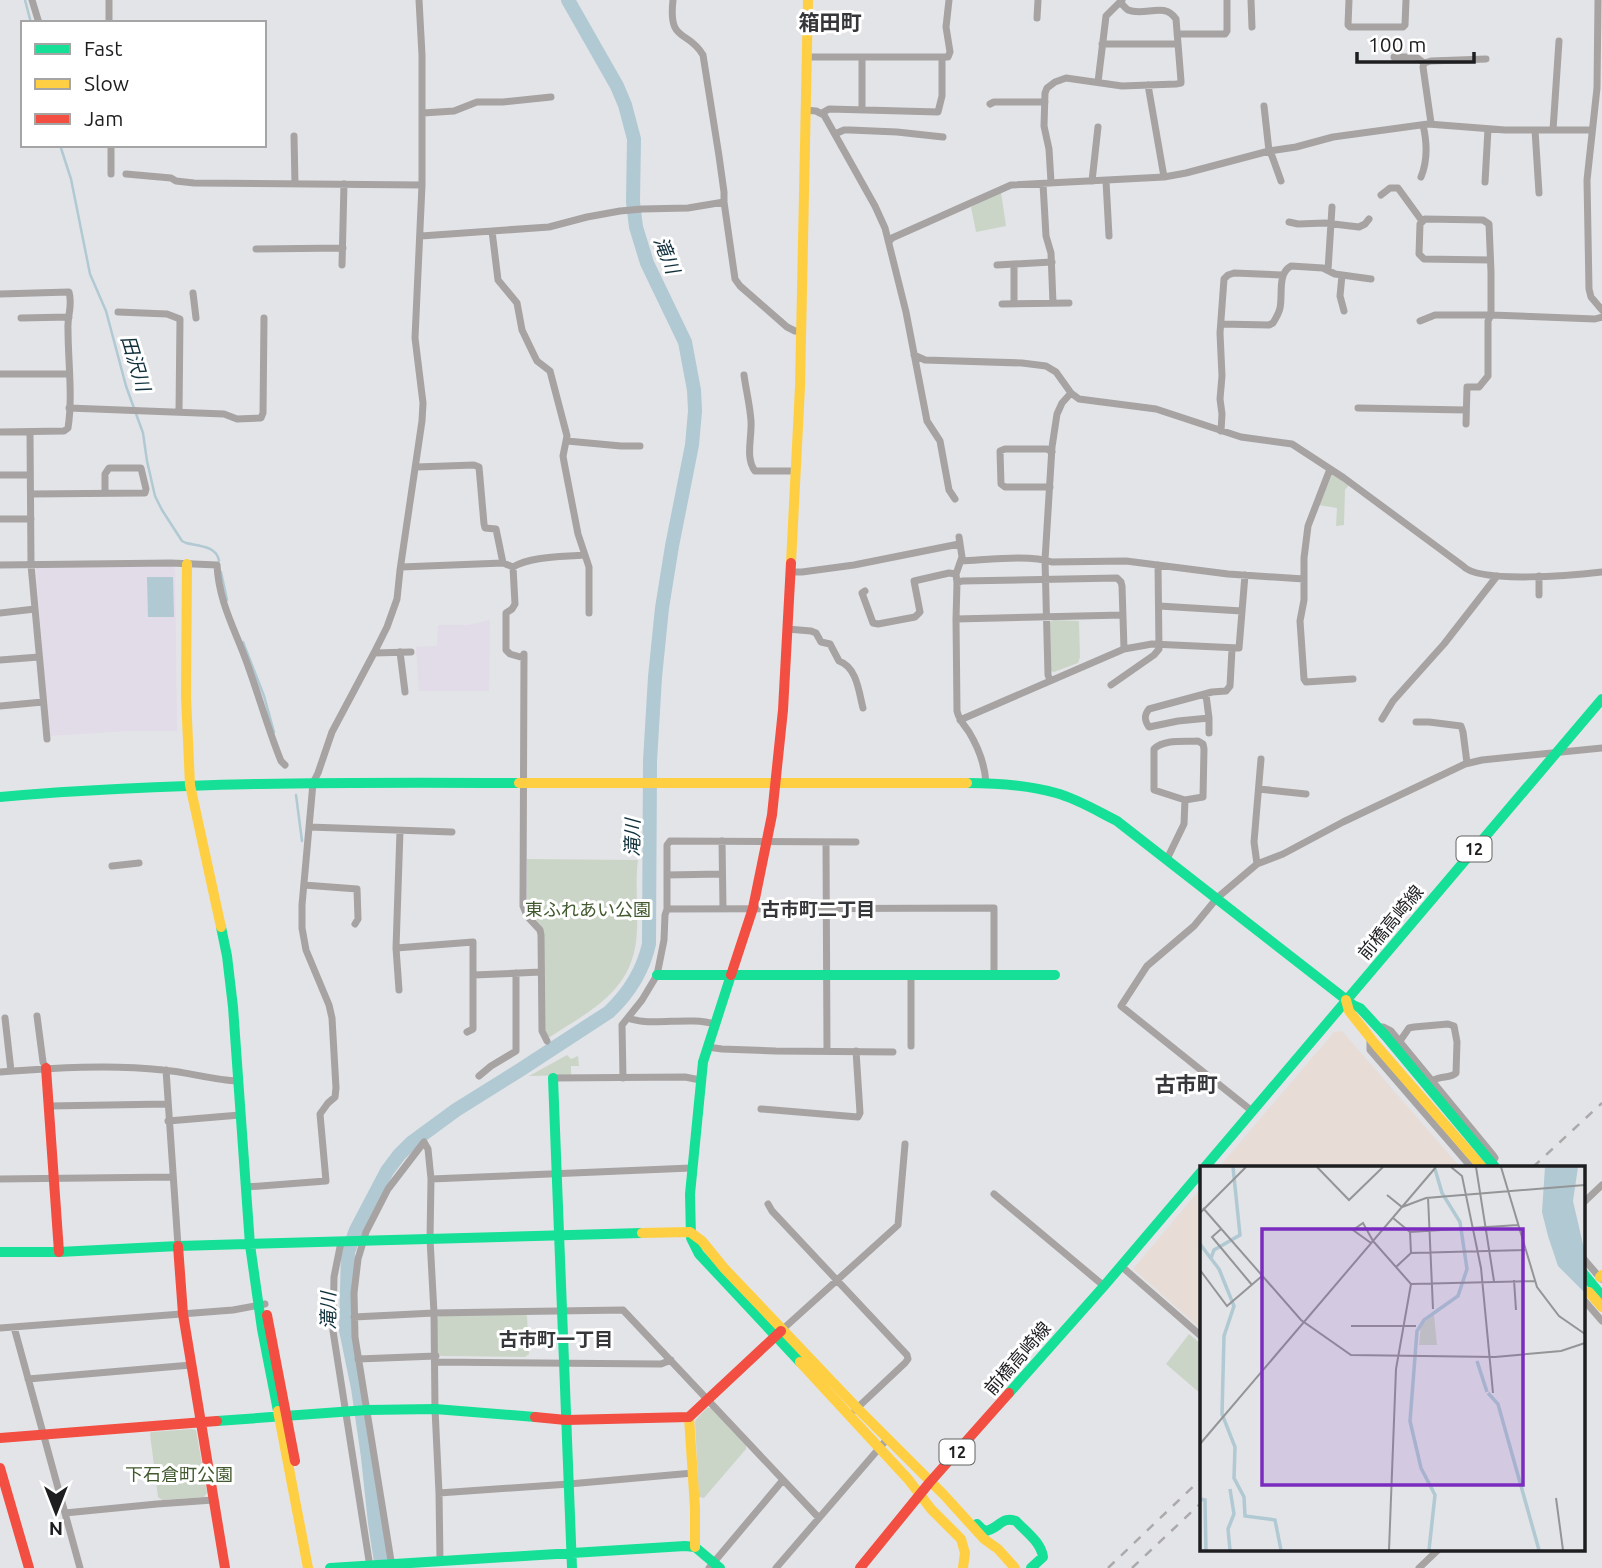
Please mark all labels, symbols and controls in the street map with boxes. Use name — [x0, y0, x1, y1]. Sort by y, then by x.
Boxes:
district label: 箱田町 — [799, 10, 862, 34]
legend — [21, 21, 266, 147]
scale bar — [1357, 21, 1474, 65]
text: 100 m — [1368, 32, 1426, 56]
text: Fast — [84, 36, 122, 60]
text: Slow — [84, 71, 129, 95]
text: Jam — [84, 106, 123, 130]
water label: 滝川 — [650, 233, 685, 279]
water label: 田沢川 — [117, 333, 155, 395]
water label: 滝川 — [621, 817, 643, 857]
road number: 12 — [1456, 836, 1492, 862]
street label: 前橋高崎線 — [1353, 881, 1427, 963]
district label: 古市町二丁目 — [761, 898, 875, 920]
park label: 東ふれあい公園 — [525, 899, 651, 919]
district label: 古市町 — [1155, 1072, 1218, 1096]
inset map — [1200, 1166, 1584, 1550]
water label: 滝川 — [317, 1290, 339, 1330]
street label: 前橋高崎線 — [980, 1317, 1054, 1399]
district label: 古市町一丁目 — [499, 1328, 613, 1350]
road number: 12 — [940, 1440, 974, 1464]
park label: 下石倉町公園 — [125, 1464, 233, 1484]
north arrow — [21, 1477, 91, 1547]
text: N — [49, 1518, 63, 1540]

